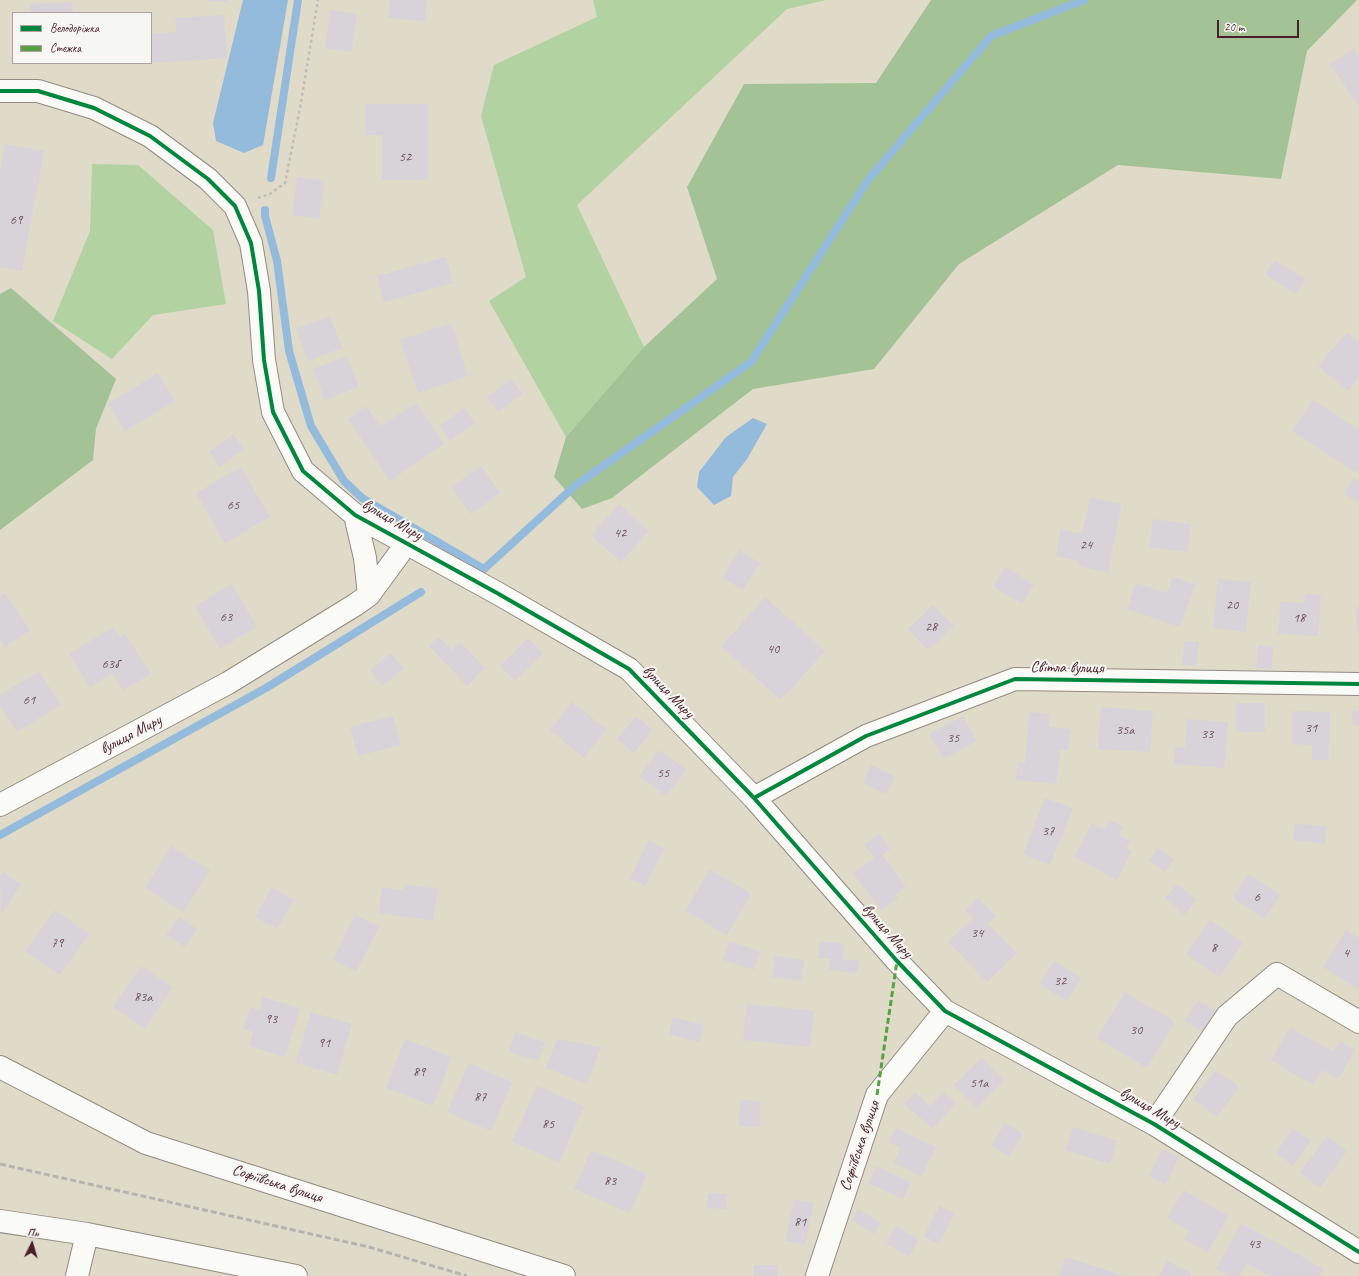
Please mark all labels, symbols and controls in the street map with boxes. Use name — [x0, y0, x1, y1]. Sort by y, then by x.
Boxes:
legend — [12, 12, 152, 64]
scale bar — [1219, 12, 1301, 38]
text: 20 m — [1224, 19, 1244, 35]
text: Велодоріжка — [50, 20, 99, 36]
text: Стежка — [50, 40, 81, 56]
house number: 52 — [399, 149, 411, 165]
house number: 69 — [10, 212, 22, 228]
street label: вулиця Миру — [358, 495, 426, 545]
house number: 65 — [227, 497, 239, 513]
house number: 42 — [614, 525, 626, 541]
house number: 24 — [1080, 537, 1092, 553]
house number: 20 — [1226, 597, 1238, 613]
house number: 63 — [220, 609, 232, 625]
house number: 18 — [1293, 610, 1305, 626]
house number: 28 — [925, 619, 937, 635]
house number: 40 — [767, 641, 779, 657]
house number: 63б — [102, 656, 118, 672]
street label: Світла вулиця — [1030, 658, 1104, 678]
street label: вулиця Миру — [638, 661, 698, 723]
house number: 61 — [23, 692, 35, 708]
street label: вулиця Миру — [97, 711, 165, 759]
house number: 31 — [1305, 720, 1317, 736]
house number: 35а — [1116, 722, 1134, 738]
house number: 33 — [1201, 726, 1213, 742]
house number: 35 — [947, 730, 959, 746]
house number: 55 — [657, 765, 669, 781]
house number: 37 — [1042, 823, 1054, 839]
house number: 6 — [1254, 889, 1260, 905]
street label: вулиця Миру — [858, 900, 916, 962]
house number: 34 — [971, 925, 983, 941]
house number: 79 — [51, 935, 63, 951]
house number: 8 — [1211, 940, 1217, 956]
house number: 4 — [1343, 945, 1349, 961]
house number: 32 — [1054, 973, 1066, 989]
house number: 83а — [134, 989, 152, 1005]
house number: 93 — [265, 1011, 277, 1027]
house number: 30 — [1130, 1022, 1142, 1038]
house number: 91 — [318, 1035, 330, 1051]
house number: 89 — [413, 1064, 425, 1080]
house number: 51а — [970, 1075, 988, 1091]
street label: вулиця Миру — [1116, 1083, 1184, 1133]
house number: 87 — [474, 1089, 486, 1105]
street label: Софіївська вулиця — [836, 1099, 884, 1193]
house number: 85 — [542, 1116, 554, 1132]
street label: Софіївська вулиця — [229, 1160, 325, 1208]
house number: 83 — [604, 1173, 616, 1189]
house number: 81 — [794, 1214, 806, 1230]
north arrow — [12, 1224, 52, 1264]
text: Пн — [27, 1225, 39, 1240]
house number: 43 — [1248, 1236, 1260, 1252]

